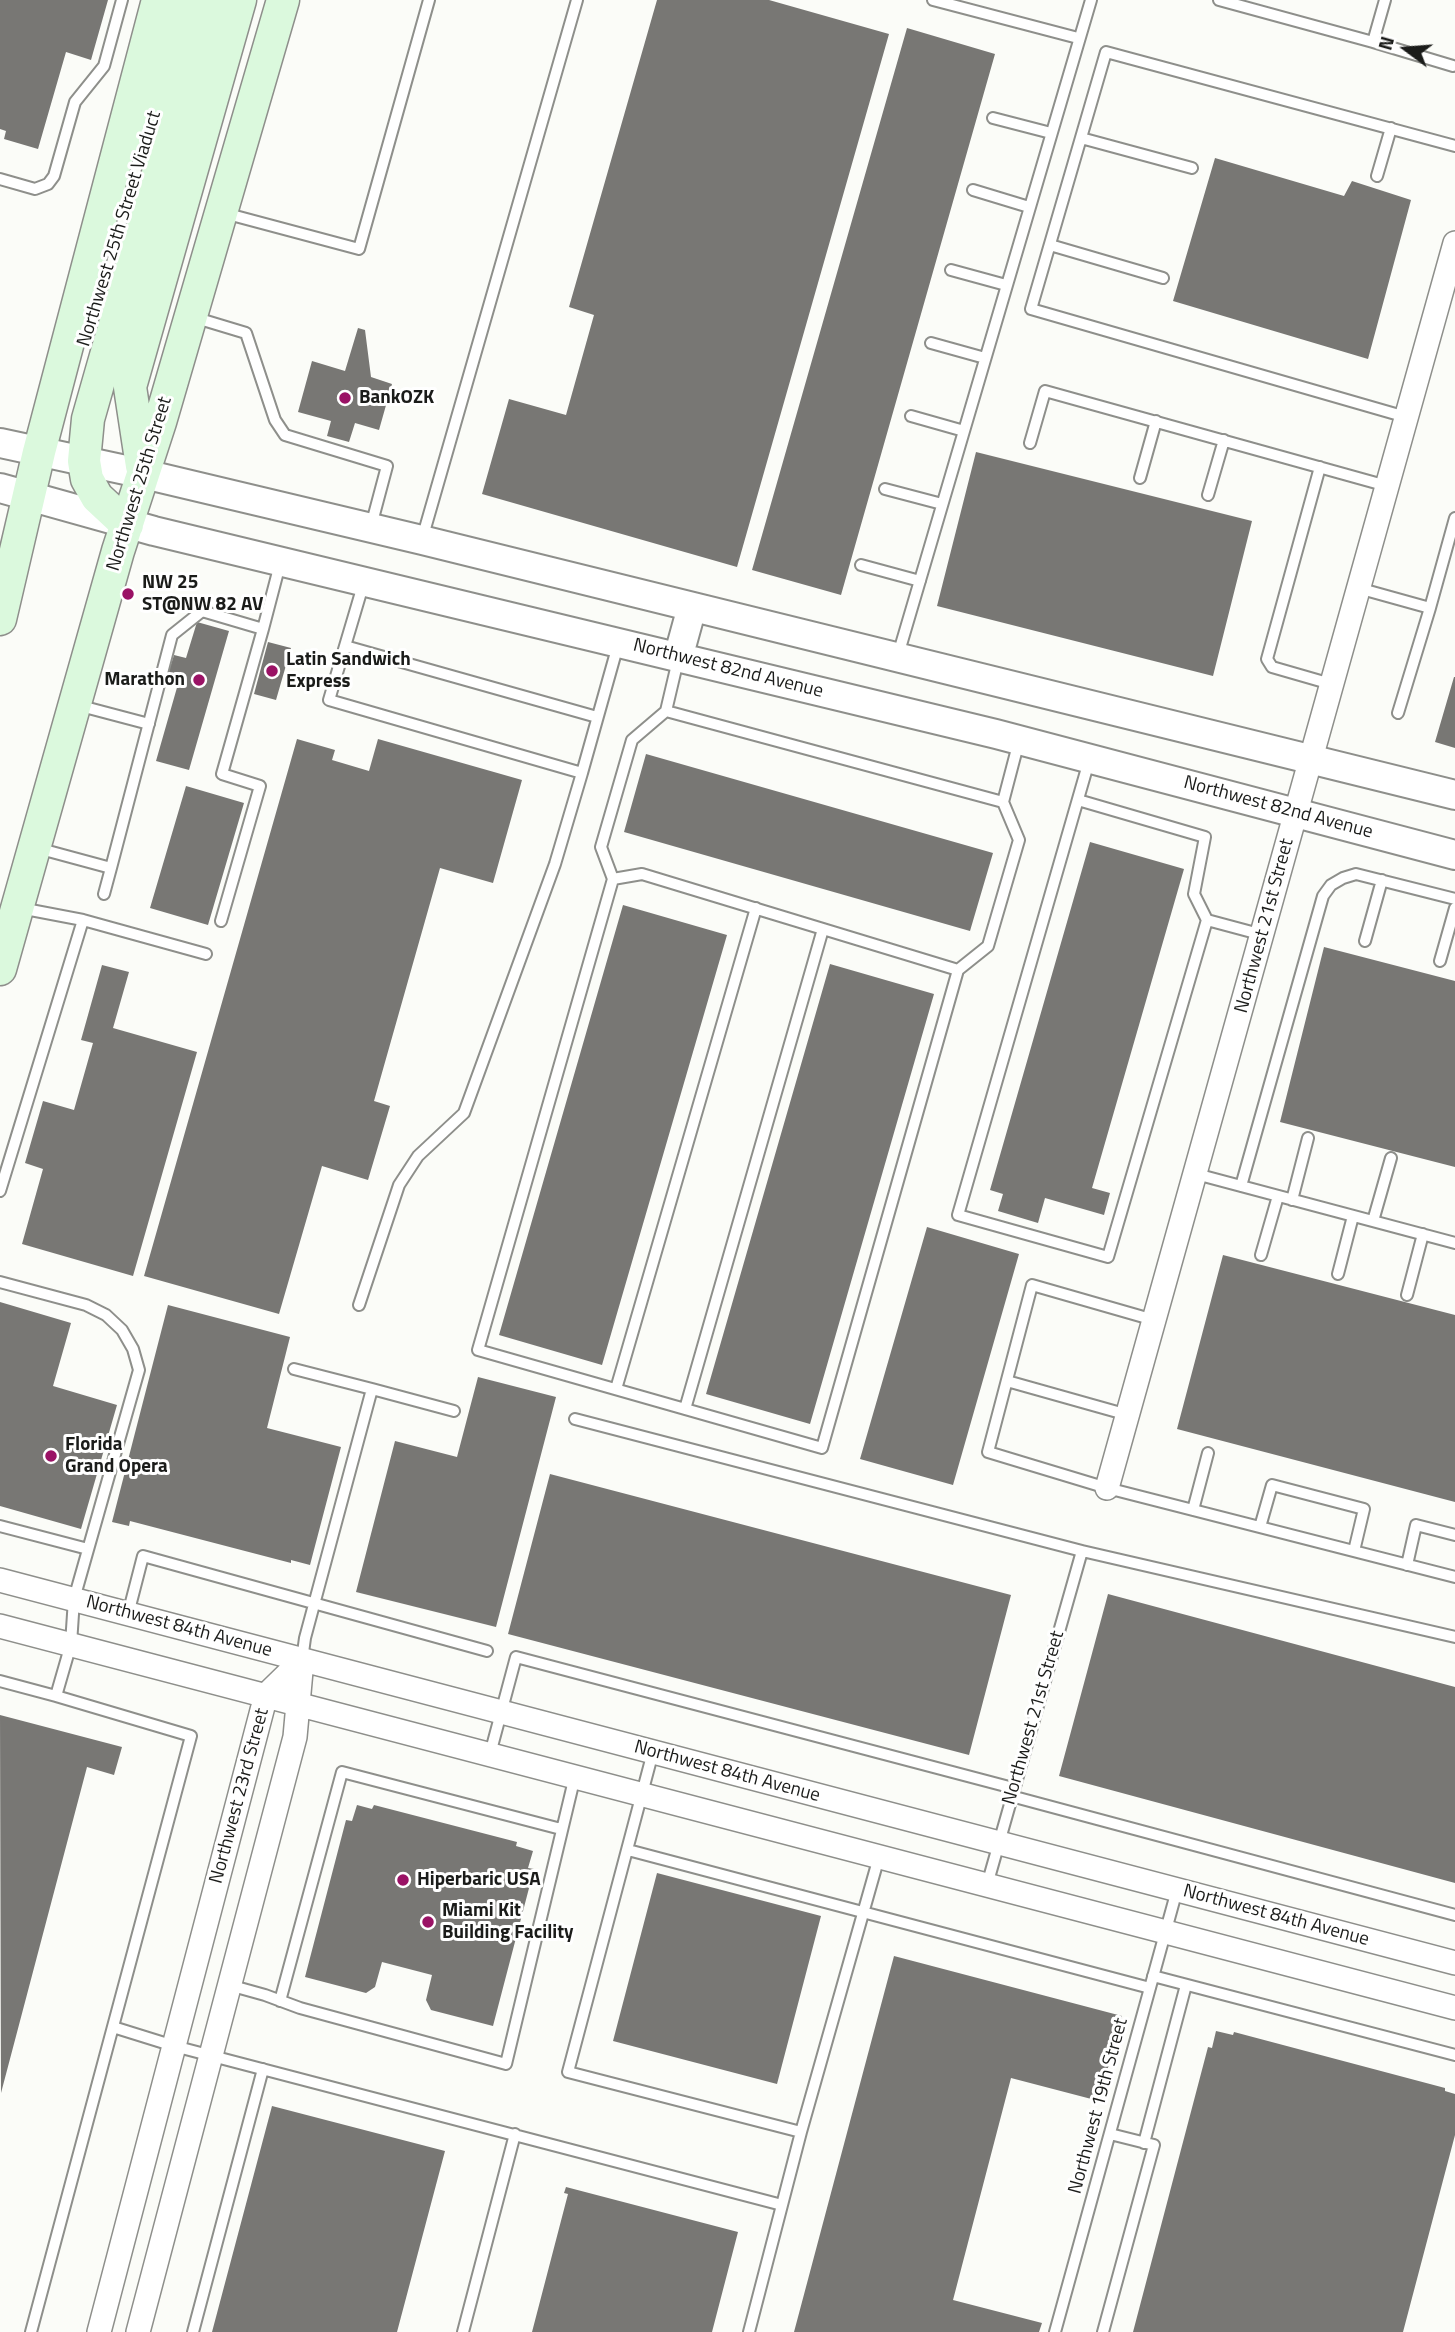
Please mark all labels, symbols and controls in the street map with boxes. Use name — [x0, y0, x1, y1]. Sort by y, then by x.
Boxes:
north arrow — [1371, 14, 1441, 84]
text: N — [1370, 33, 1401, 53]
street label: Northwest 25th Street Viaduct — [73, 108, 167, 350]
place label: BankOZK — [359, 387, 434, 409]
marker: BankOZK — [337, 390, 353, 406]
street label: Northwest 25th Street — [103, 394, 177, 574]
place label: NW 25 ST@NW 82 AV — [142, 572, 263, 616]
marker: NW 25 ST@NW 82 AV — [120, 586, 136, 602]
street label: Northwest 82nd Avenue — [631, 634, 825, 704]
place label: Latin Sandwich Express — [286, 649, 411, 693]
marker: Latin Sandwich Express — [264, 663, 280, 679]
place label: Marathon — [104, 669, 185, 691]
marker: Marathon — [191, 672, 207, 688]
street label: Northwest 82nd Avenue — [1181, 772, 1375, 844]
street label: Northwest 21st Street — [1231, 836, 1299, 1016]
place label: Florida Grand Opera — [65, 1434, 168, 1478]
marker: Florida Grand Opera — [43, 1448, 59, 1464]
street label: Northwest 84th Avenue — [84, 1591, 274, 1663]
street label: Northwest 21st Street — [998, 1628, 1070, 1808]
street label: Northwest 23rd Street — [206, 1706, 274, 1886]
street label: Northwest 84th Avenue — [632, 1736, 822, 1808]
place label: Hiperbaric USA — [417, 1869, 541, 1891]
marker: Hiperbaric USA — [395, 1872, 411, 1888]
street label: Northwest 84th Avenue — [1181, 1880, 1371, 1952]
place label: Miami Kit Building Facility — [442, 1900, 574, 1944]
marker: Miami Kit Building Facility — [420, 1914, 436, 1930]
street label: Northwest 19th Street — [1065, 2016, 1133, 2196]

